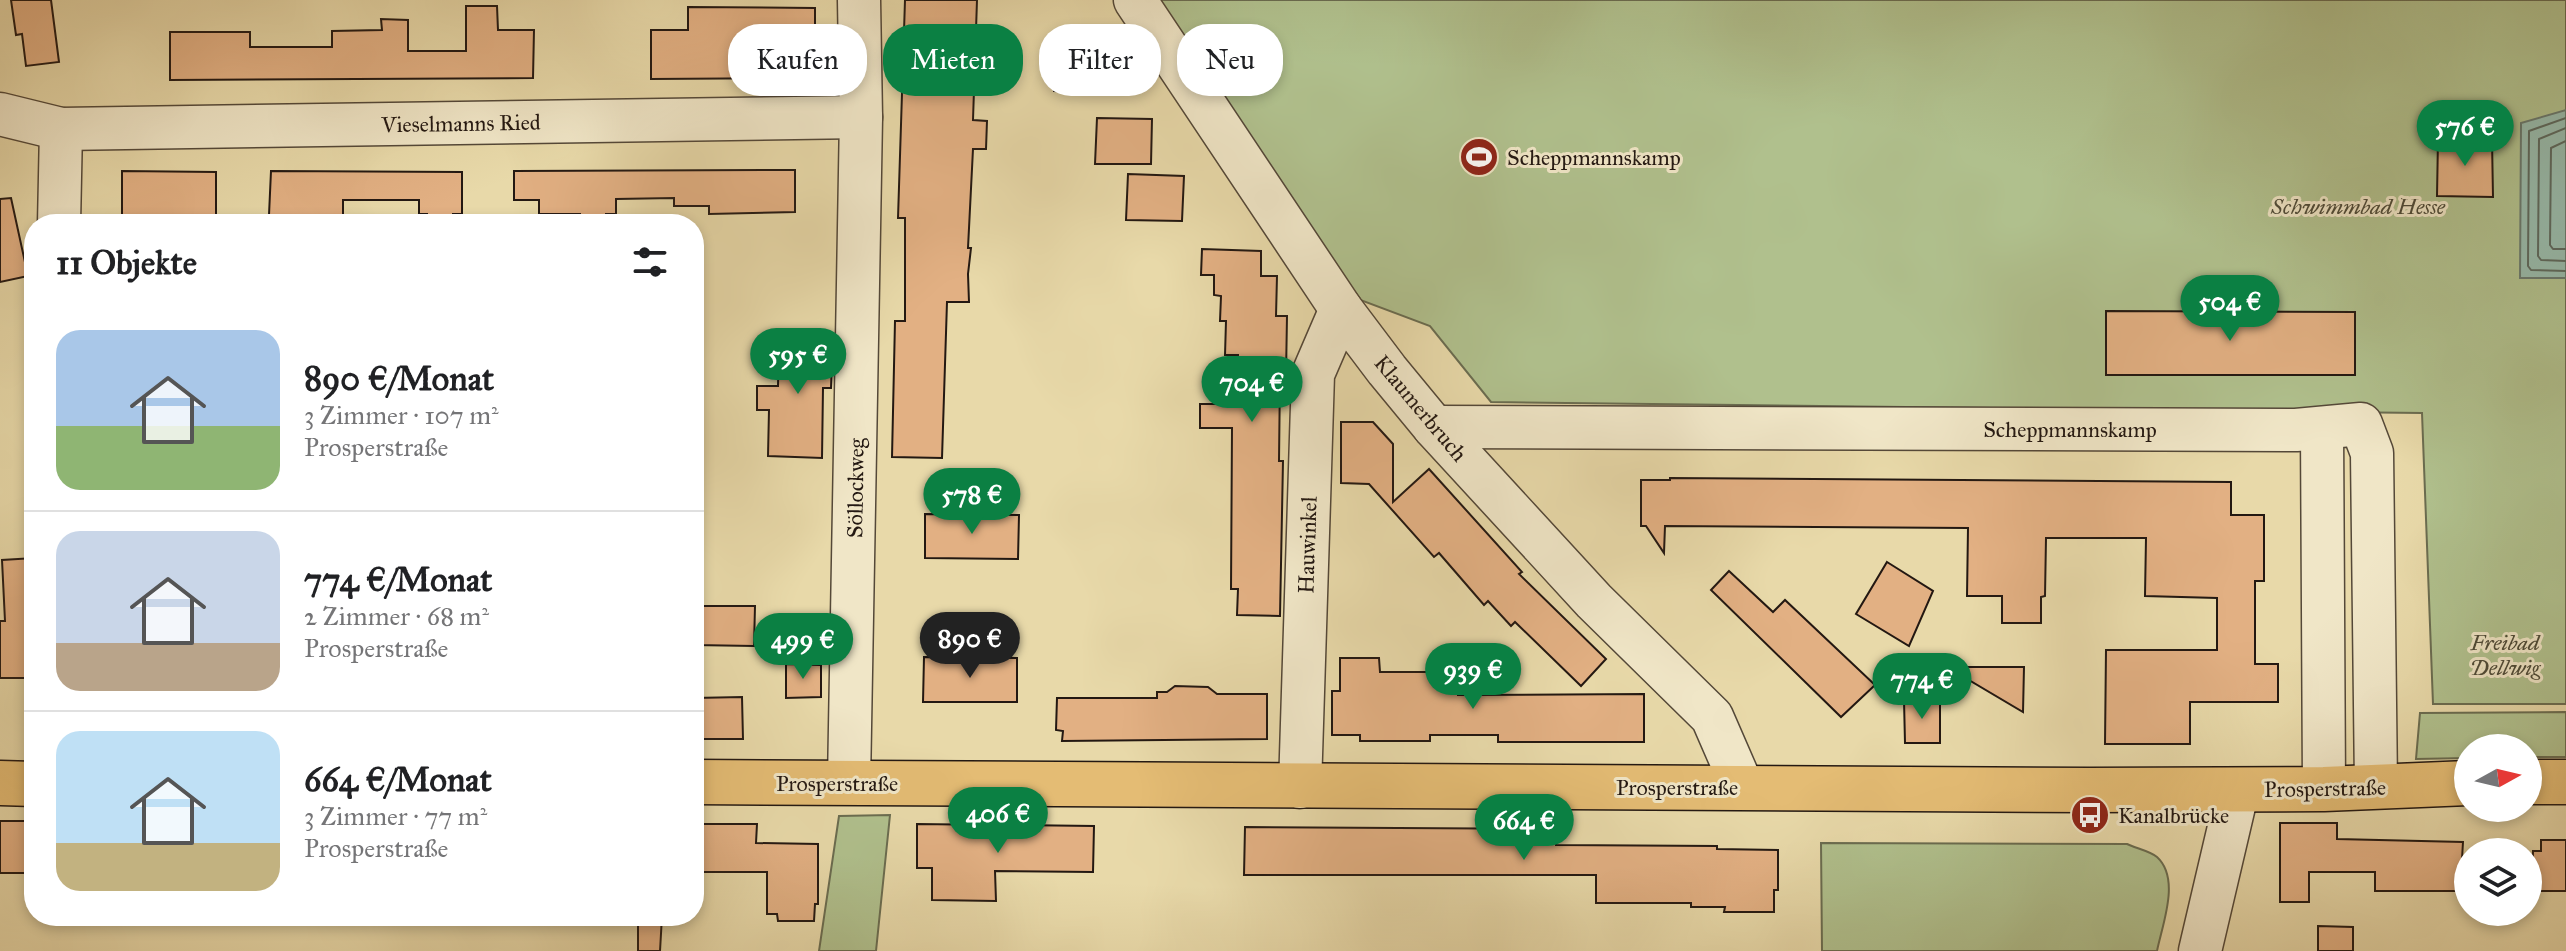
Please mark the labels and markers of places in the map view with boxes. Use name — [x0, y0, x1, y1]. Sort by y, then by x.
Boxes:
pin: 576 € — [2409, 100, 2521, 168]
sports icon: Scheppmannskamp — [1458, 136, 1500, 178]
place label: Scheppmannskamp — [1507, 144, 1681, 171]
pin: 504 € — [2174, 275, 2286, 343]
pin: 595 € — [742, 328, 854, 396]
pin: 704 € — [1196, 356, 1308, 424]
pin: 578 € — [916, 468, 1028, 536]
pin: 890 € — [914, 612, 1026, 680]
pin: 499 € — [747, 613, 859, 681]
pin: 939 € — [1417, 643, 1529, 711]
pin: 774 € — [1866, 653, 1978, 721]
pin: 406 € — [942, 787, 1054, 855]
pin: 664 € — [1468, 794, 1580, 862]
bus stop icon: Kanalbrücke — [2069, 794, 2111, 836]
place label: Kanalbrücke — [2118, 802, 2229, 829]

